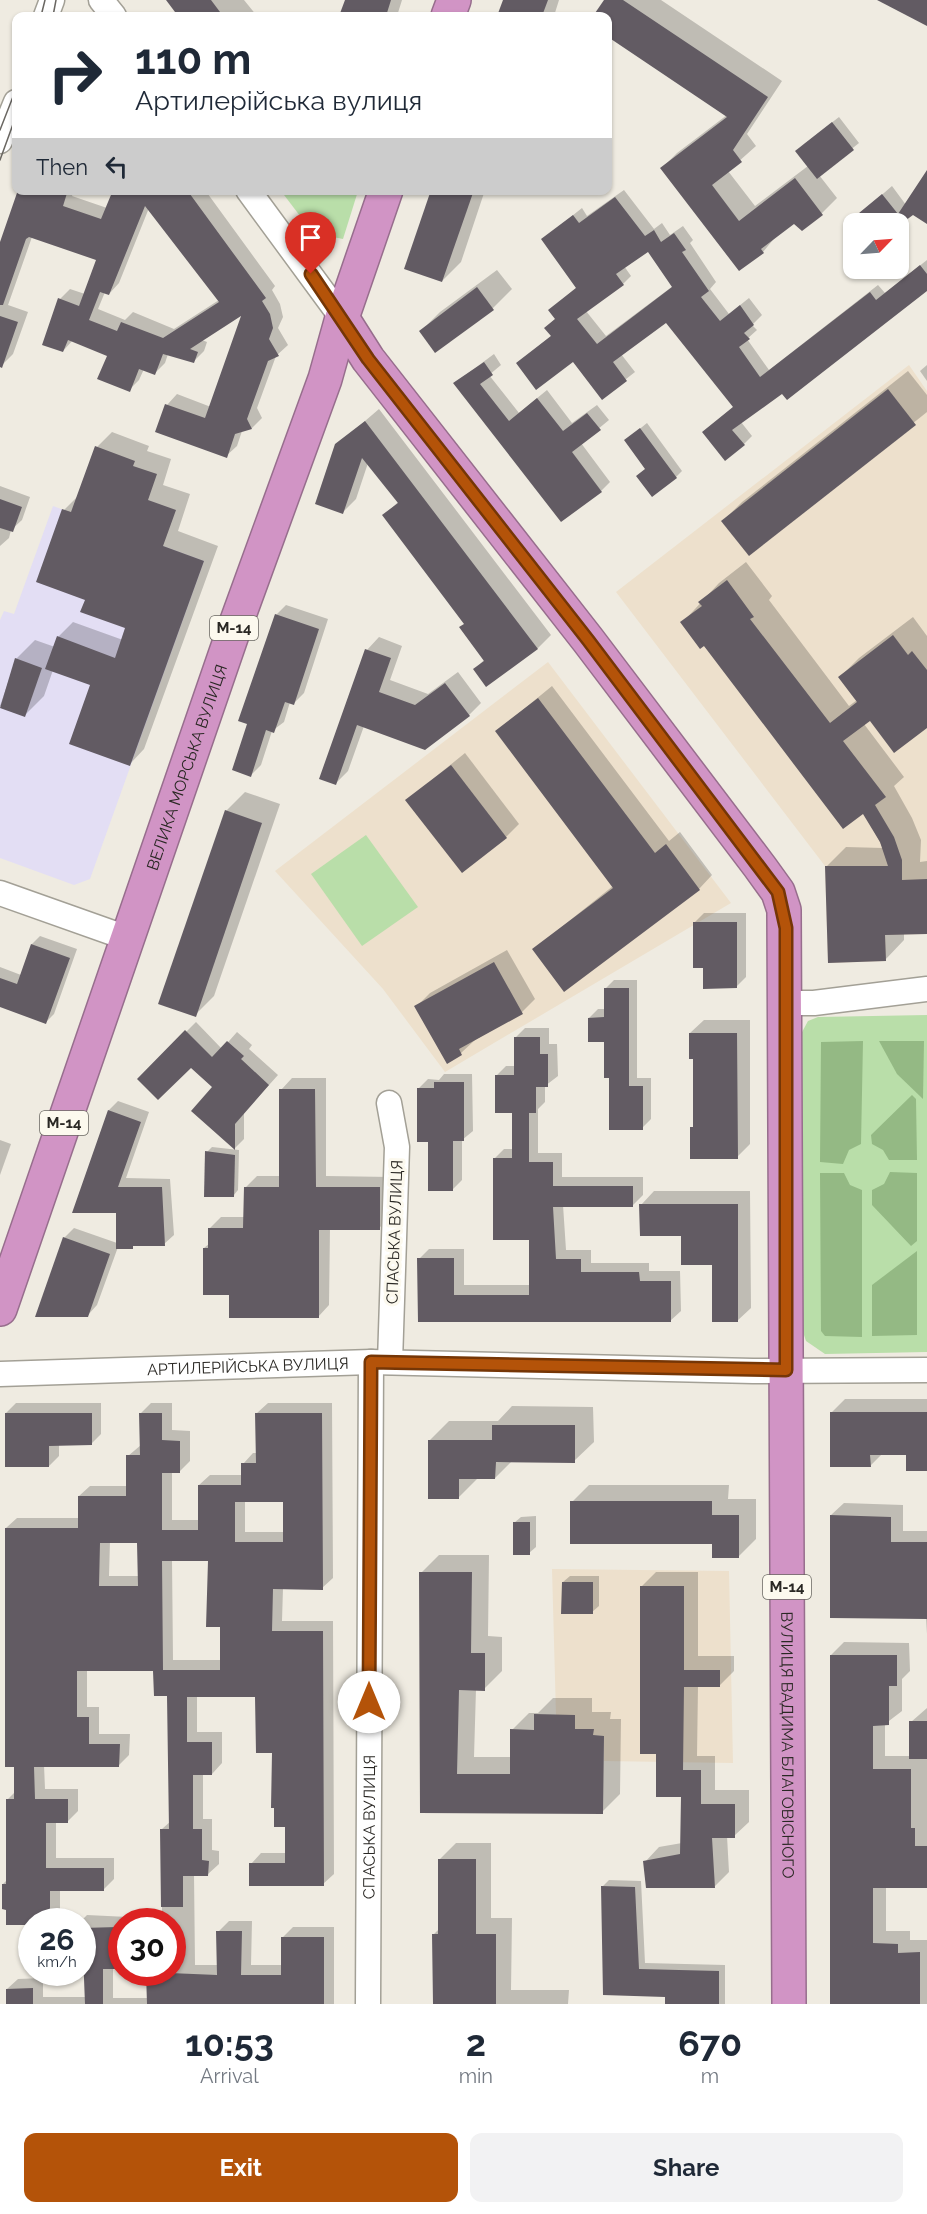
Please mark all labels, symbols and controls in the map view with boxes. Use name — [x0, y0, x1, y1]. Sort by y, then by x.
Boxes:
text: 110 m — [135, 35, 251, 84]
icon: right — [36, 36, 114, 114]
text: Артилерійська вулиця — [135, 85, 422, 116]
icon: left — [100, 150, 133, 183]
text: Then — [36, 154, 88, 180]
pin — [285, 212, 336, 274]
north arrow — [843, 213, 909, 279]
map controls — [843, 213, 909, 279]
icon: arrive — [294, 221, 327, 254]
road number: М-14 — [210, 616, 258, 640]
street label: ВЕЛИКА МОРСЬКА ВУЛИЦЯ — [143, 662, 231, 873]
road number: М-14 — [40, 1111, 88, 1135]
street label: СПАСЬКА ВУЛИЦЯ — [382, 1160, 407, 1304]
street label: АРТИЛЕРІЙСЬКА ВУЛИЦЯ — [147, 1354, 349, 1379]
road number: М-14 — [763, 1575, 811, 1599]
street label: ВУЛИЦЯ ВАДИМА БЛАГОВІСНОГО — [777, 1611, 797, 1879]
position arrow — [337, 1670, 401, 1734]
street label: СПАСЬКА ВУЛИЦЯ — [359, 1755, 379, 1899]
speed limit sign: 30 — [108, 1908, 186, 1986]
text: 26 — [39, 1922, 75, 1957]
text: km/h — [37, 1953, 77, 1971]
text: 10:53 — [185, 2022, 274, 2064]
text: 2 — [466, 2022, 486, 2064]
text: 670 — [678, 2022, 742, 2064]
text: Arrival — [200, 2064, 259, 2088]
text: min — [459, 2064, 493, 2088]
text: m — [701, 2064, 719, 2088]
button: Exit — [24, 2133, 458, 2202]
button: Share — [470, 2133, 903, 2202]

